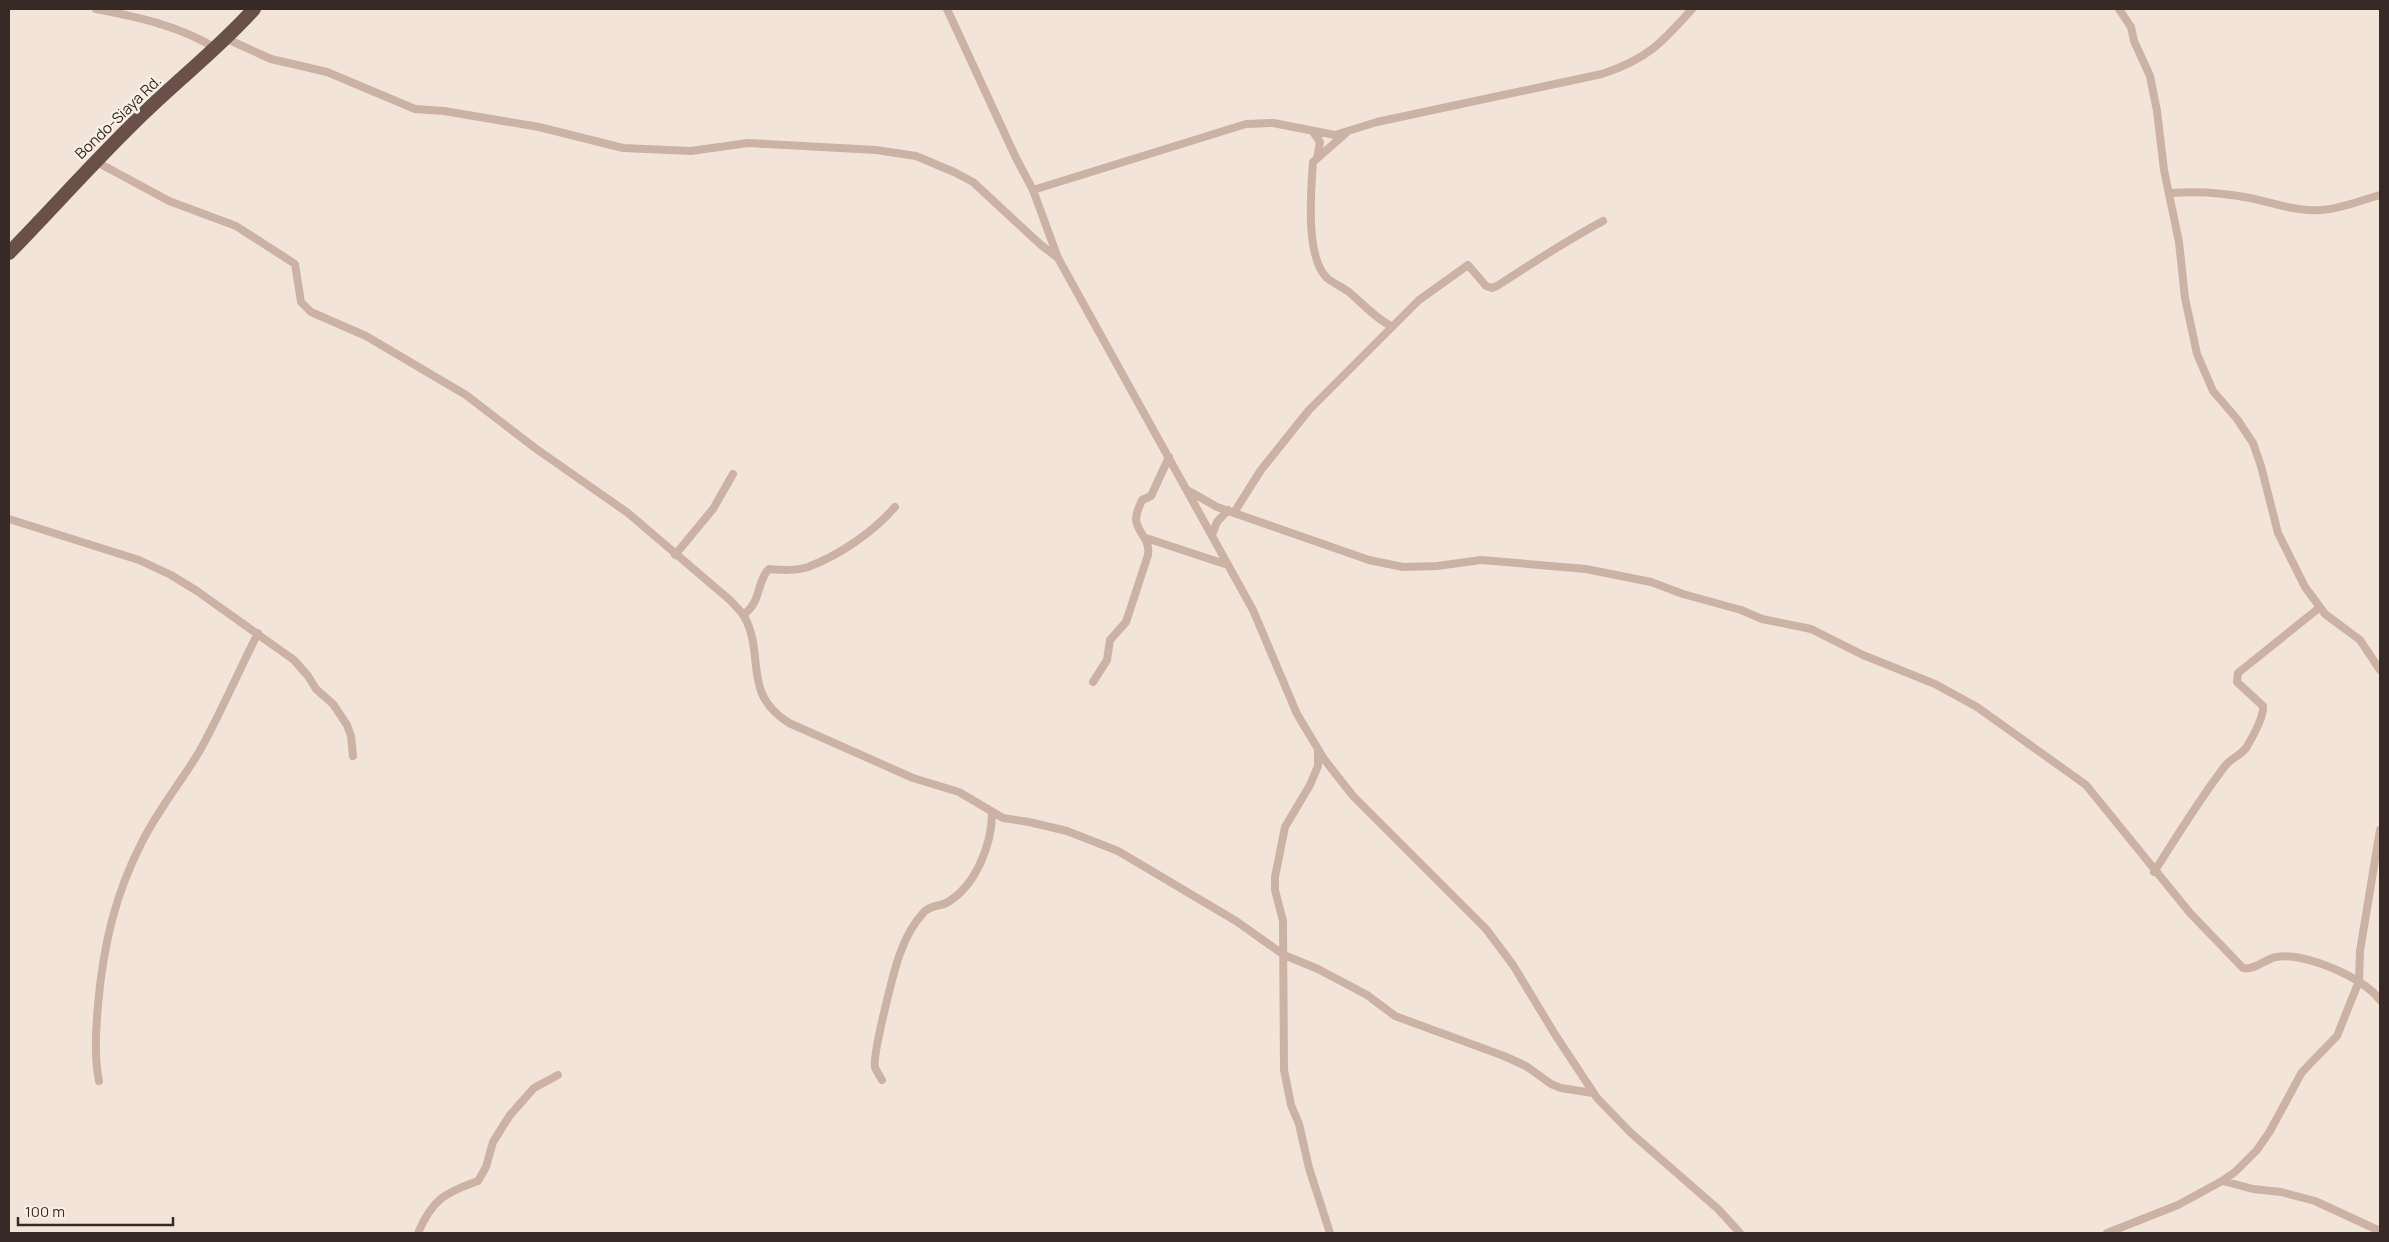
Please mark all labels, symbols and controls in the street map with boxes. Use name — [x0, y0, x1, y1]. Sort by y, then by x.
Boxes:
street label: Bondo-Siaya Rd. — [70, 70, 166, 164]
scale bar — [18, 1194, 172, 1226]
text: 100 m — [25, 1201, 65, 1222]

